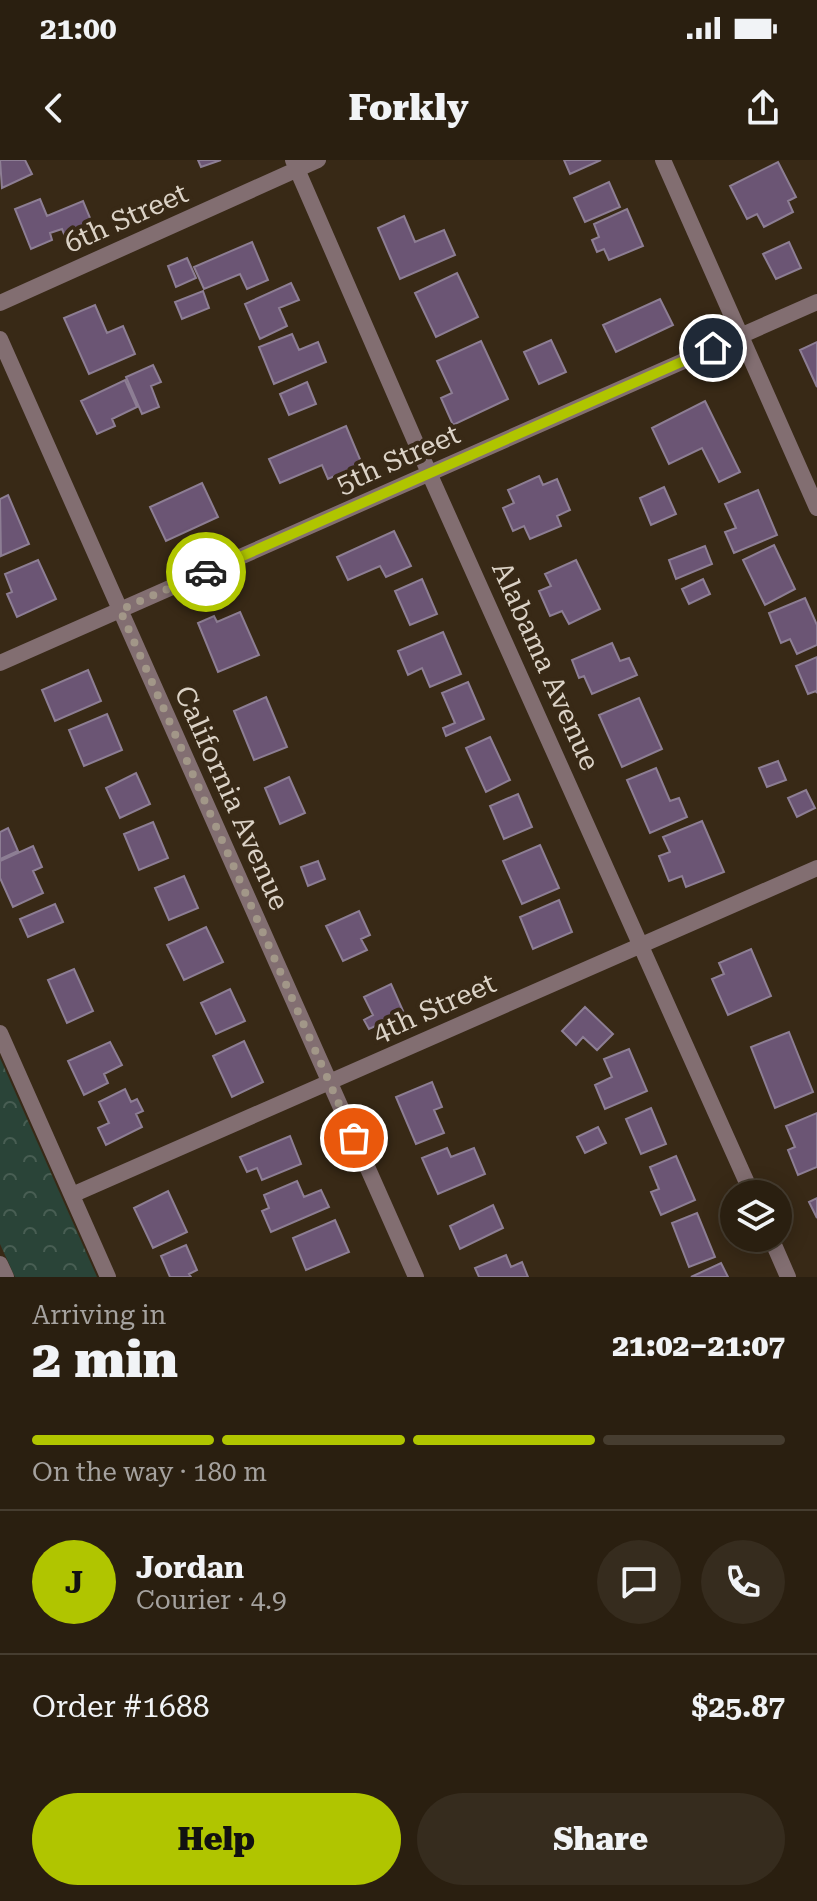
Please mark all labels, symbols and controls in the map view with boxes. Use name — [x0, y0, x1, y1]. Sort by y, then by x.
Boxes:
text: 21:00 — [40, 11, 117, 46]
icon: back — [32, 86, 76, 130]
icon: share — [741, 86, 785, 130]
text: Forkly — [348, 87, 469, 129]
street label: 6th Street — [59, 176, 193, 260]
pin — [679, 314, 747, 382]
icon: home — [691, 326, 735, 370]
street label: 5th Street — [331, 417, 465, 501]
courier — [166, 532, 246, 612]
icon: car — [184, 550, 228, 594]
street label: Alabama Avenue — [485, 557, 607, 775]
street label: California Avenue — [168, 681, 296, 915]
street label: 4th Street — [367, 966, 501, 1050]
pin — [320, 1104, 388, 1172]
icon: bag — [332, 1116, 376, 1160]
map controls — [720, 1180, 792, 1252]
button: layers — [720, 1180, 792, 1252]
text: Arriving in — [32, 1300, 166, 1330]
text: 21:02–21:07 — [612, 1328, 785, 1363]
text: 2 min — [32, 1329, 178, 1390]
text: On the way · 180 m — [32, 1457, 267, 1487]
button: chat — [597, 1540, 681, 1624]
button: phone — [701, 1540, 785, 1624]
text: Jordan — [136, 1550, 244, 1585]
text: J — [65, 1565, 83, 1600]
text: Courier · 4.9 — [136, 1585, 286, 1615]
text: Order #1688 — [32, 1689, 210, 1724]
text: $25.87 — [692, 1689, 785, 1724]
button: Help — [32, 1793, 401, 1885]
button: Share — [417, 1793, 785, 1885]

